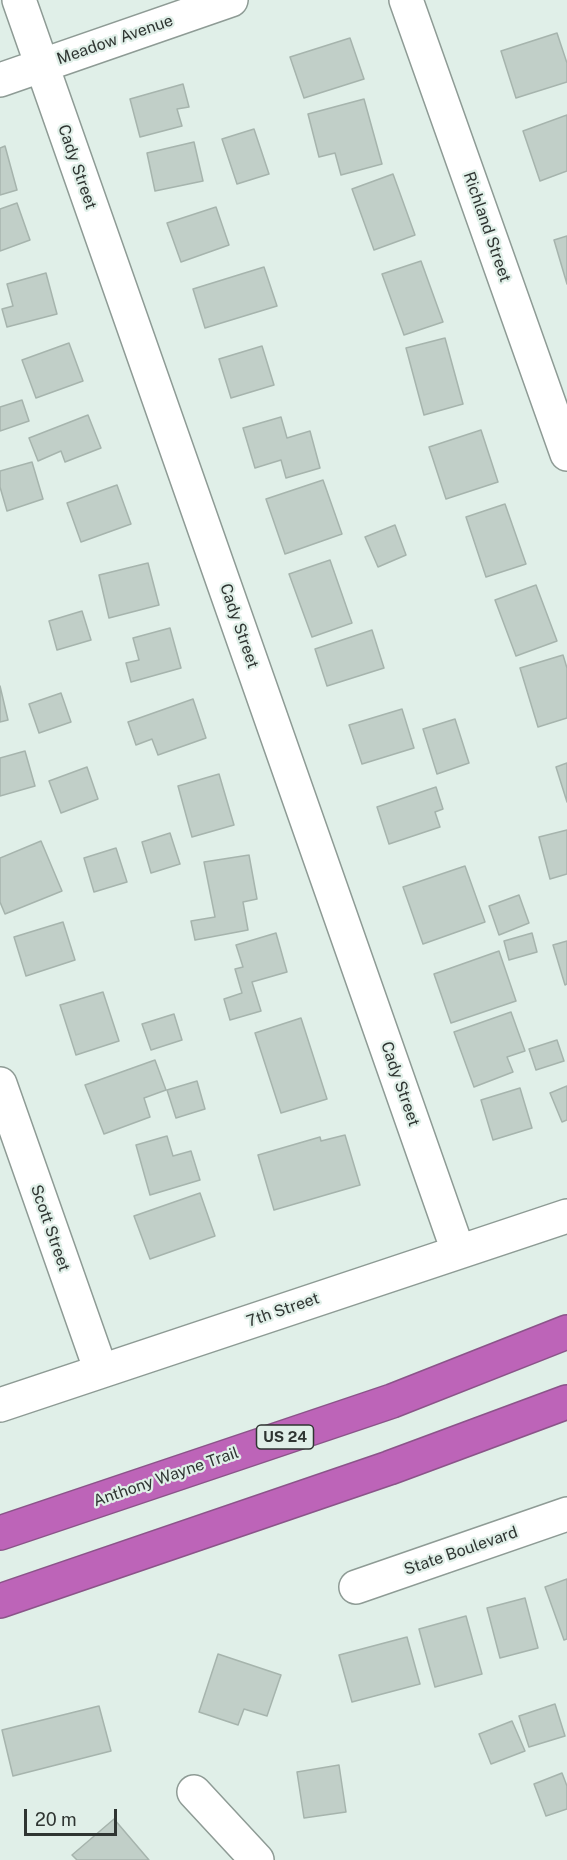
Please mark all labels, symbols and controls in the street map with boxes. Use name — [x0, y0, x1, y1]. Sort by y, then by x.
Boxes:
street label: Meadow Avenue — [54, 11, 176, 69]
street label: Cady Street — [54, 122, 100, 212]
street label: Richland Street — [459, 169, 515, 285]
street label: Cady Street — [216, 581, 262, 671]
street label: Cady Street — [377, 1039, 423, 1129]
street label: Scott Street — [26, 1182, 74, 1274]
street label: 7th Street — [244, 1289, 322, 1331]
road number: US 24 — [256, 1425, 314, 1449]
street label: Anthony Wayne Trail — [91, 1443, 241, 1511]
street label: State Boulevard — [402, 1523, 520, 1579]
scale bar — [27, 1797, 120, 1835]
text: 20 m — [35, 1809, 77, 1830]

